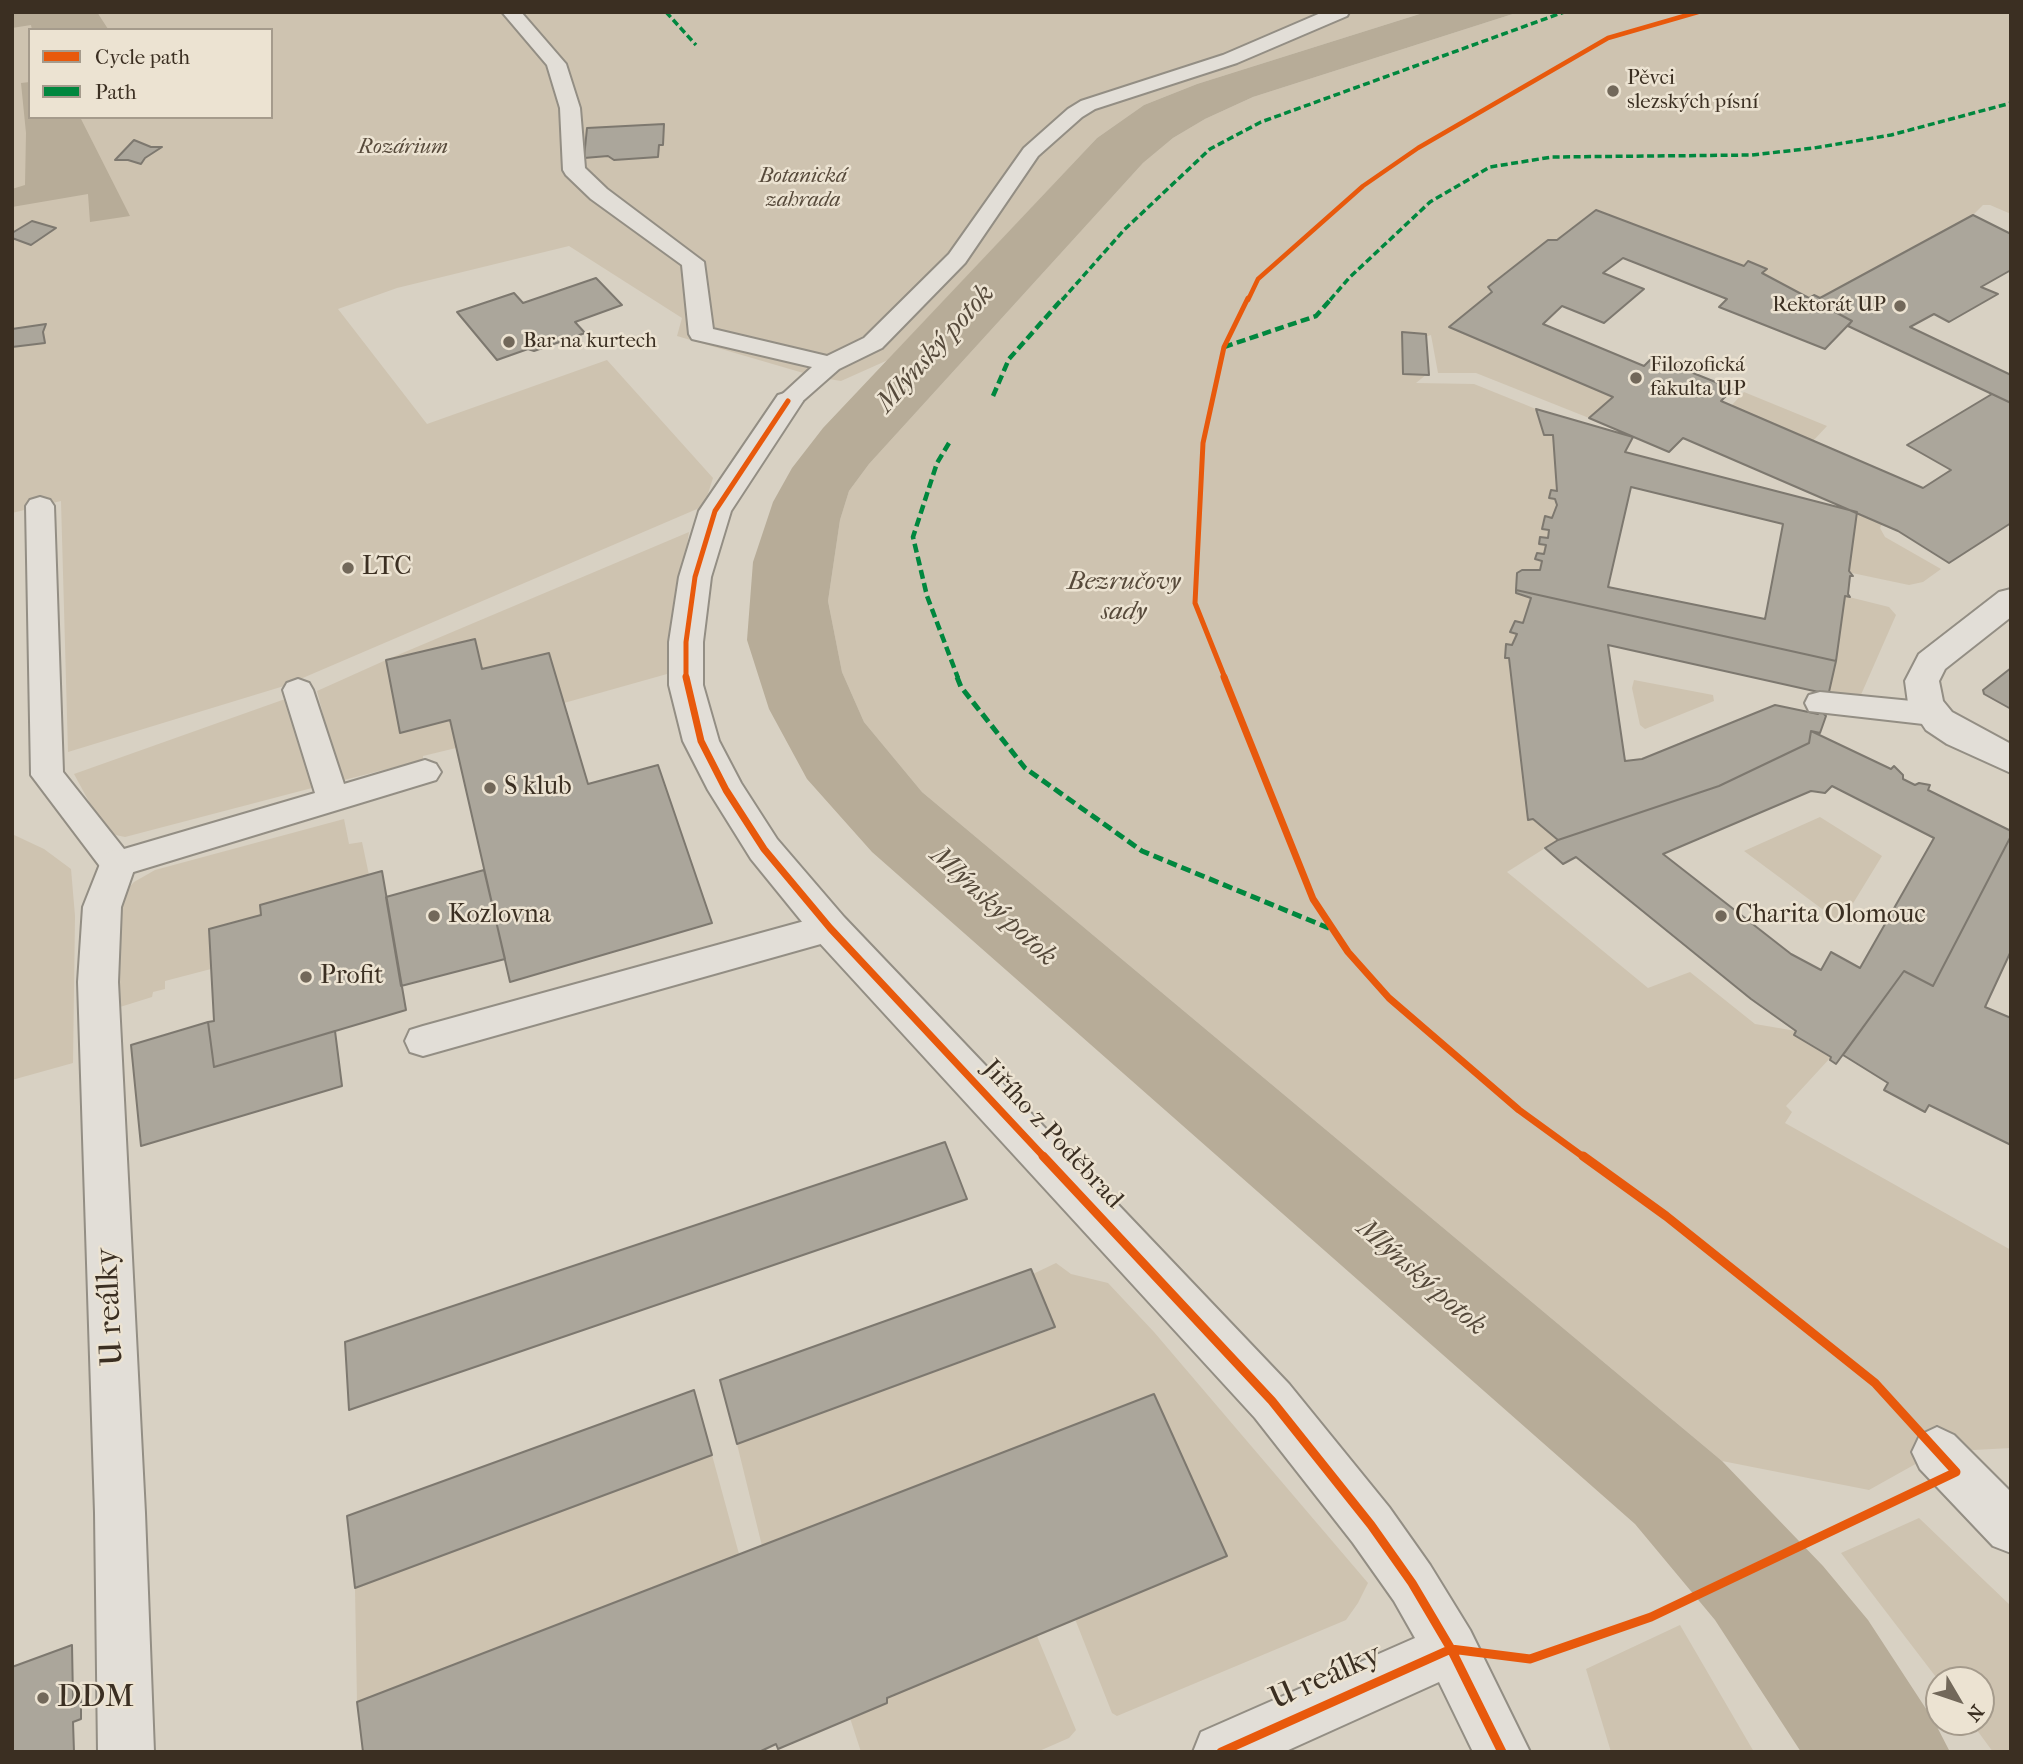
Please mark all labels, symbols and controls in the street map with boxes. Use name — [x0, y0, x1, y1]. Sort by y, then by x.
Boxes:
legend — [28, 28, 273, 119]
text: Cycle path — [95, 45, 190, 69]
place label: Pěvci slezských písní — [1627, 66, 1759, 116]
text: Path — [95, 80, 136, 104]
marker: Pěvci slezských písní — [1605, 83, 1621, 99]
park label: Rozárium — [358, 135, 448, 161]
park label: Botanická zahrada — [759, 164, 847, 214]
water label: Mlýnský potok — [870, 278, 1002, 420]
place label: Rektorát UP — [1772, 293, 1886, 319]
marker: Rektorát UP — [1892, 298, 1908, 314]
place label: Bar na kurtech — [523, 329, 657, 355]
marker: Bar na kurtech — [501, 334, 517, 350]
place label: Filozofická fakulta UP — [1650, 353, 1746, 403]
marker: Filozofická fakulta UP — [1628, 370, 1644, 386]
place label: LTC — [362, 552, 412, 584]
marker: LTC — [340, 560, 356, 576]
park label: Bezručovy sady — [1067, 567, 1181, 628]
place label: S klub — [504, 772, 572, 804]
marker: S klub — [482, 780, 498, 796]
water label: Mlýnský potok — [923, 840, 1063, 974]
place label: Kozlovna — [448, 900, 551, 932]
place label: Charita Olomouc — [1735, 900, 1926, 932]
marker: Kozlovna — [426, 908, 442, 924]
marker: Charita Olomouc — [1713, 908, 1729, 924]
place label: Profit — [320, 961, 384, 993]
marker: Profit — [298, 969, 314, 985]
street label: Jiřího z Poděbrad — [975, 1054, 1129, 1216]
water label: Mlýnský potok — [1349, 1212, 1493, 1344]
street label: U reálky — [89, 1247, 133, 1367]
street label: U reálky — [1264, 1636, 1388, 1720]
north arrow — [1925, 1666, 1995, 1736]
place label: DDM — [57, 1679, 134, 1717]
marker: DDM — [35, 1690, 51, 1706]
text: N — [1962, 1700, 1988, 1725]

